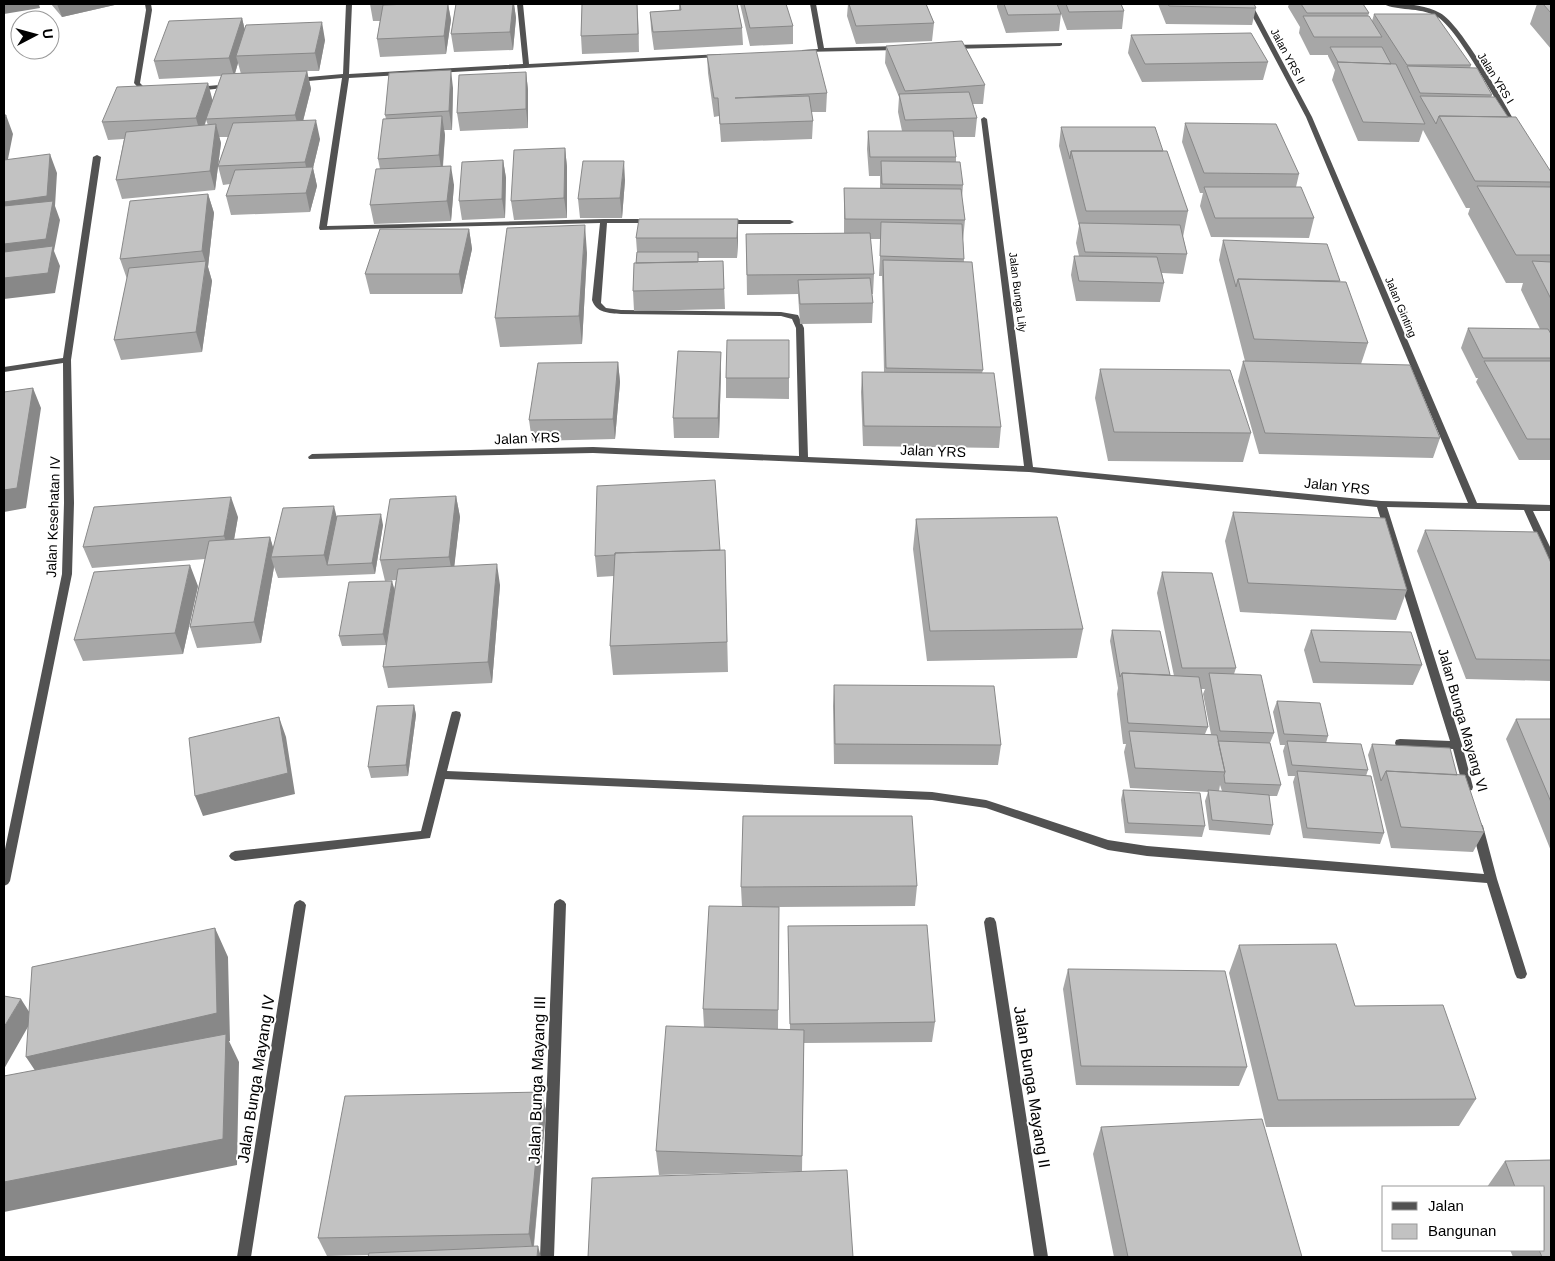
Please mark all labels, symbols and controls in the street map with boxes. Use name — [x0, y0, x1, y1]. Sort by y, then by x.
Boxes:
north arrow — [10, 10, 60, 60]
street label: Jalan YRS II — [1268, 26, 1308, 86]
text: U — [39, 28, 56, 40]
street label: Jalan YRS I — [1476, 50, 1516, 106]
street label: Jalan Bunga Lily — [1007, 251, 1029, 333]
street label: Jalan Ginting — [1383, 275, 1419, 339]
street label: Jalan YRS — [494, 429, 560, 447]
street label: Jalan YRS — [900, 442, 966, 460]
street label: Jalan Kesehatan IV — [43, 455, 63, 578]
street label: Jalan YRS — [1303, 475, 1371, 497]
street label: Jalan Bunga Mayang VI — [1435, 646, 1491, 794]
street label: Jalan Bunga Mayang IV — [234, 993, 278, 1164]
street label: Jalan Bunga Mayang III — [526, 996, 548, 1164]
street label: Jalan Bunga Mayang II — [1011, 1005, 1053, 1169]
legend — [1382, 1186, 1545, 1251]
text: Jalan — [1428, 1197, 1464, 1214]
text: Bangunan — [1428, 1222, 1496, 1239]

